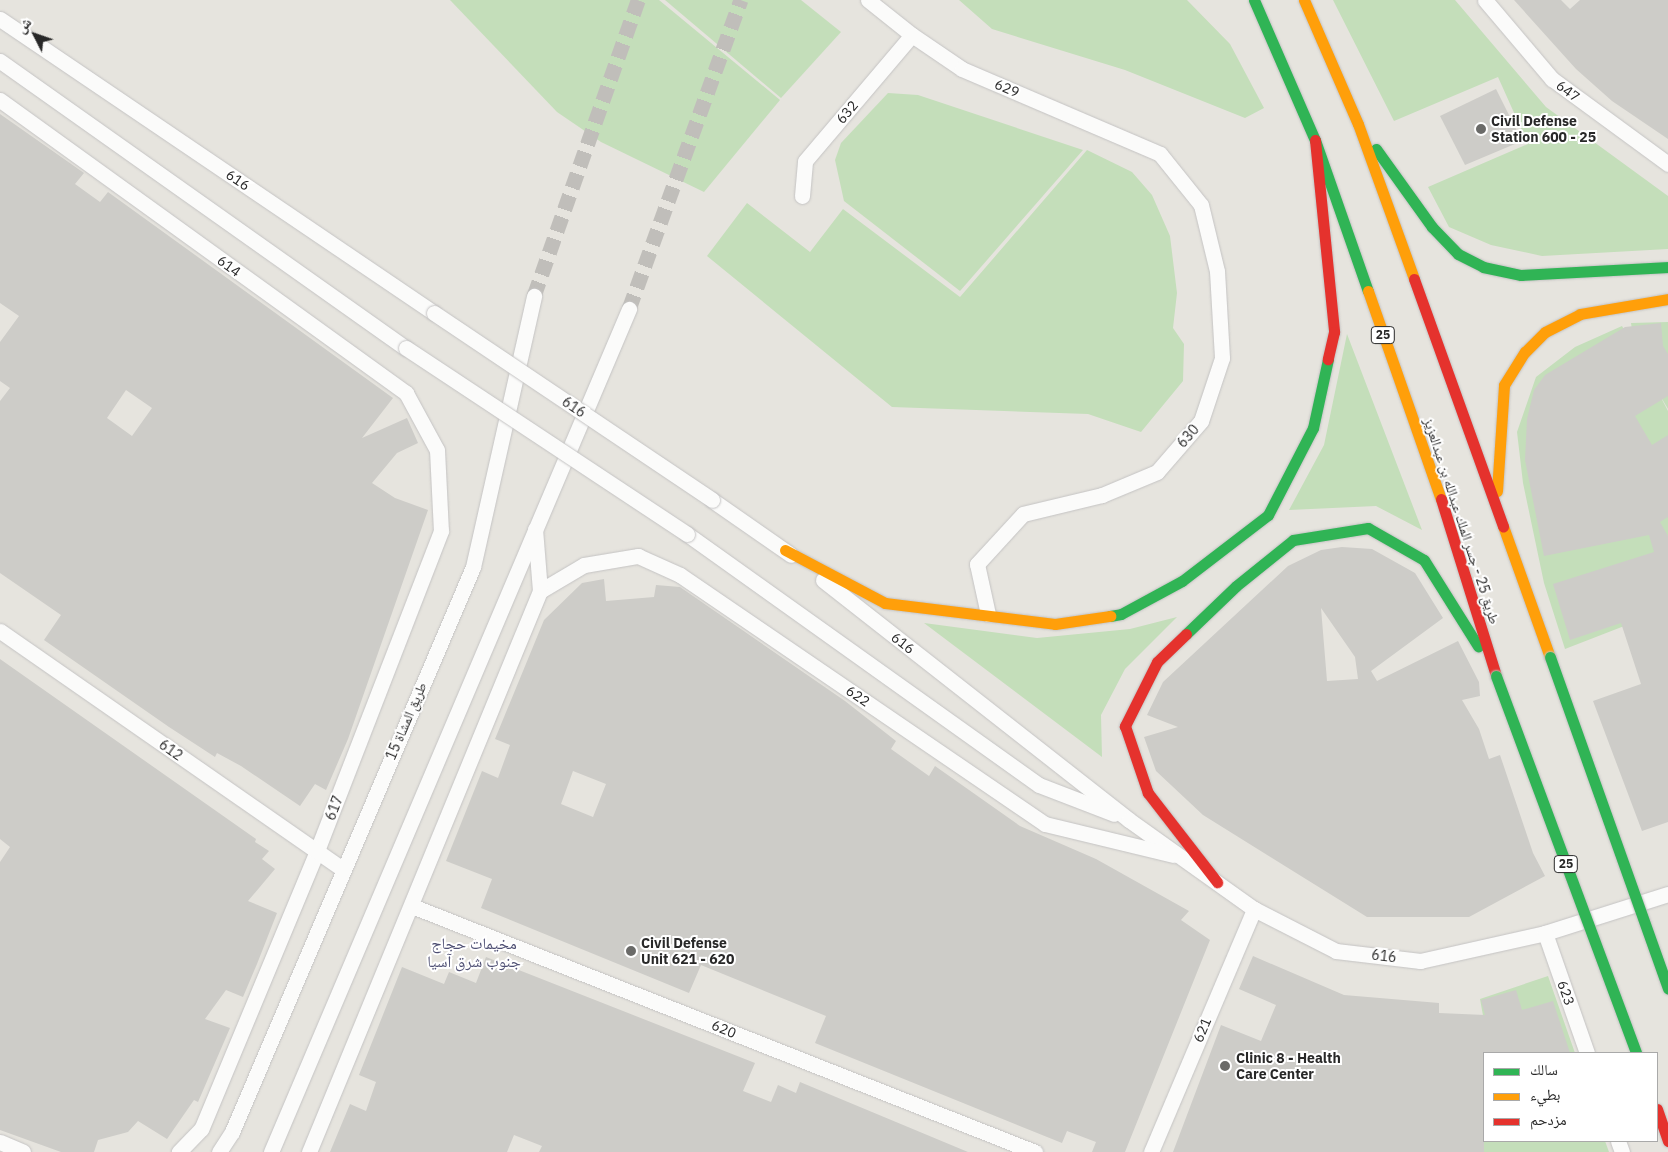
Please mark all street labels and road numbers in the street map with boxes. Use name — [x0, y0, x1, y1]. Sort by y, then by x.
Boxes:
street label: 629 — [992, 75, 1022, 101]
street label: 647 — [1553, 77, 1583, 105]
street label: 632 — [832, 97, 862, 127]
street label: 616 — [223, 166, 253, 194]
street label: 614 — [214, 252, 244, 280]
road number: 25 — [1370, 326, 1396, 344]
street label: 616 — [559, 393, 589, 421]
street label: طريق 25 - جسر الملك عبدالله بن عبدالعزيز — [1421, 416, 1503, 626]
street label: 630 — [1173, 421, 1203, 451]
street label: 616 — [888, 629, 918, 657]
street label: طريق المشاة 15 — [382, 680, 430, 762]
street label: 622 — [843, 682, 873, 710]
street label: 612 — [156, 736, 186, 764]
street label: 617 — [322, 793, 346, 823]
road number: 25 — [1554, 854, 1578, 874]
street label: 616 — [1370, 946, 1398, 966]
street label: 623 — [1554, 978, 1578, 1008]
street label: 621 — [1189, 1015, 1215, 1045]
street label: 620 — [709, 1016, 739, 1042]

